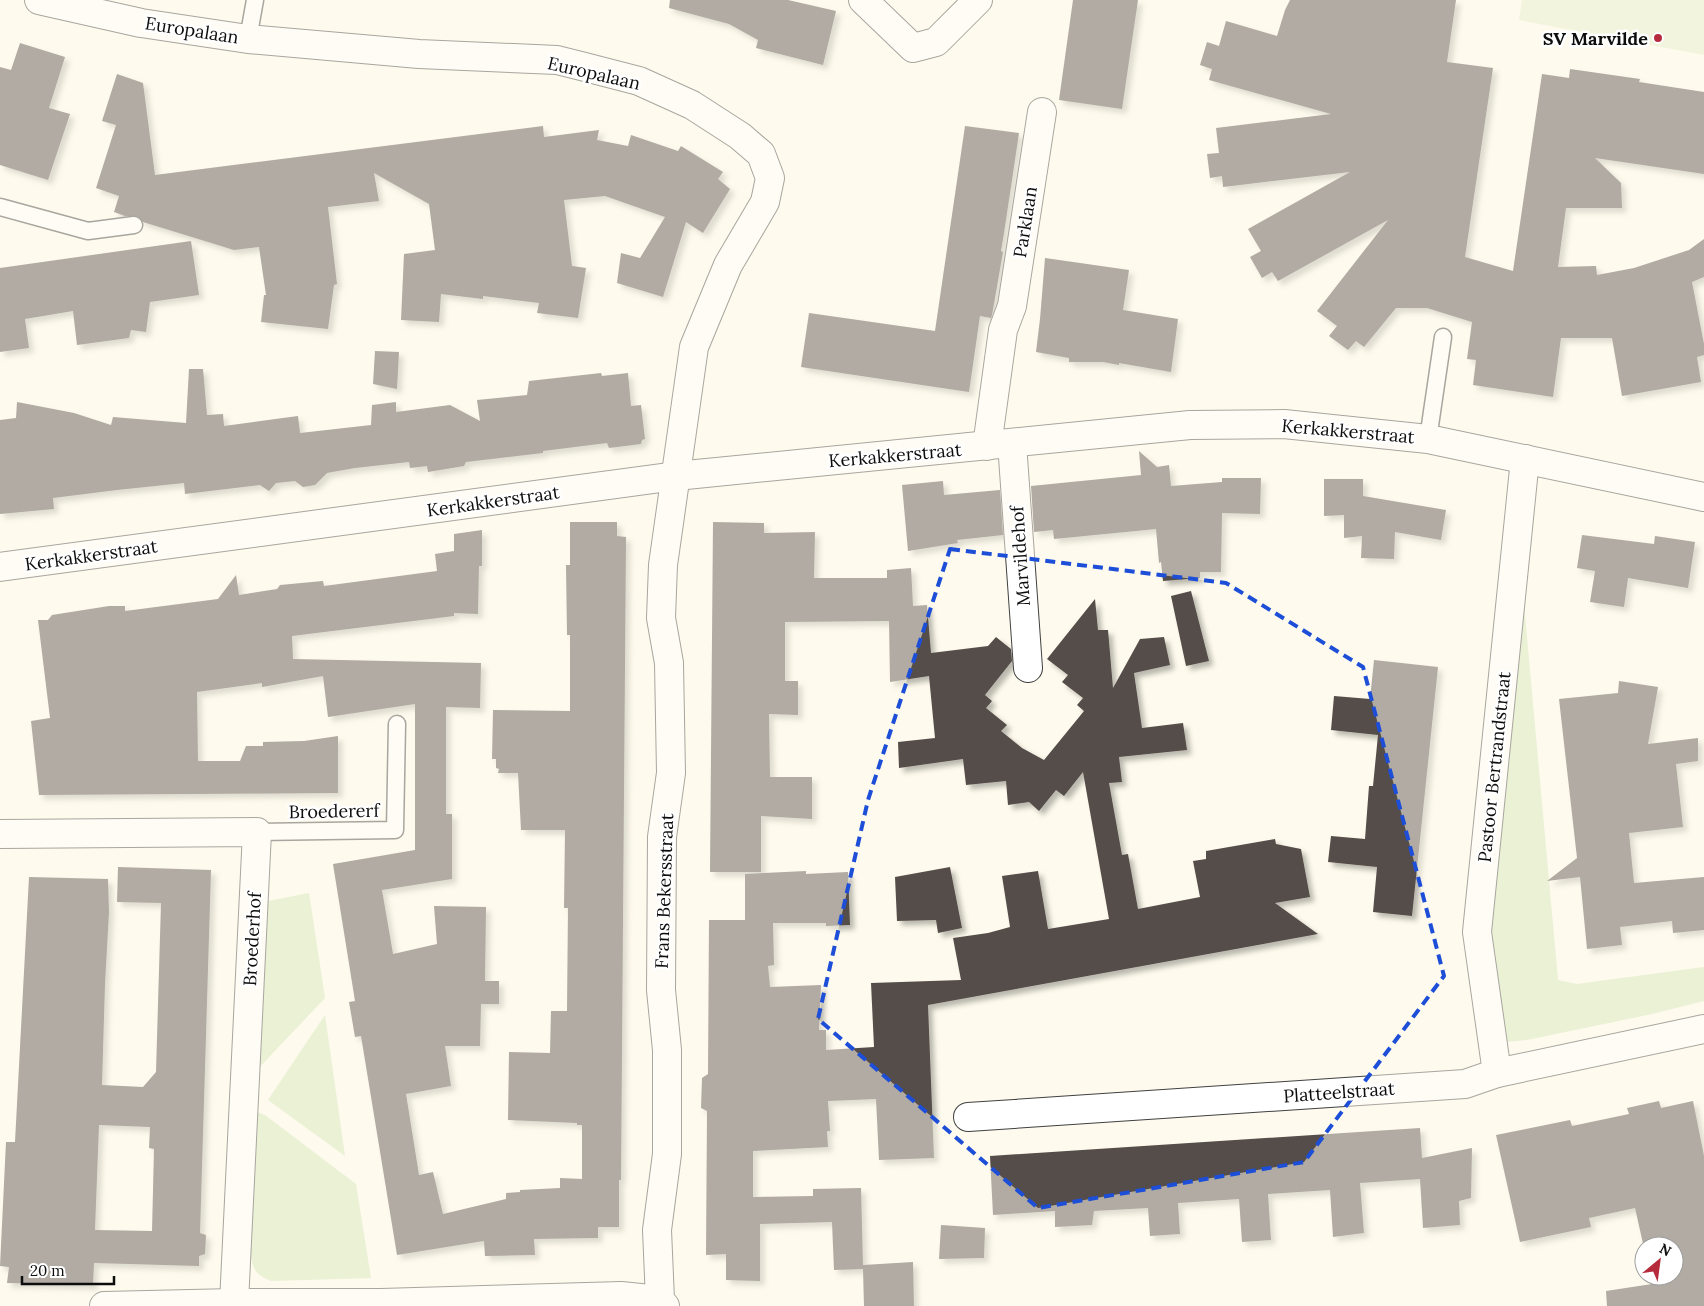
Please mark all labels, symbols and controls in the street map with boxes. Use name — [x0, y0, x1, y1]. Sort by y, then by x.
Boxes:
street label: Europalaan — [144, 11, 240, 49]
place label: SV Marvilde — [1543, 27, 1648, 50]
marker: SV Marvilde — [1652, 32, 1664, 44]
street label: Europalaan — [545, 51, 643, 95]
street label: Parklaan — [1008, 185, 1042, 259]
street label: Kerkakkerstraat — [1280, 414, 1416, 448]
street label: Kerkakkerstraat — [827, 438, 963, 472]
street label: Kerkakkerstraat — [425, 480, 561, 522]
street label: Marvildehof — [1005, 503, 1035, 607]
street label: Kerkakkerstraat — [23, 534, 159, 576]
street label: Pastoor Bertrandstraat — [1473, 670, 1515, 864]
street label: Broedererf — [288, 799, 381, 823]
street label: Frans Bekersstraat — [650, 813, 678, 969]
street label: Broederhof — [238, 889, 266, 987]
street label: Platteelstraat — [1282, 1077, 1396, 1107]
north arrow — [1634, 1236, 1684, 1286]
text: N — [1656, 1239, 1675, 1260]
scale bar — [22, 1254, 115, 1286]
text: 20 m — [30, 1261, 65, 1280]

